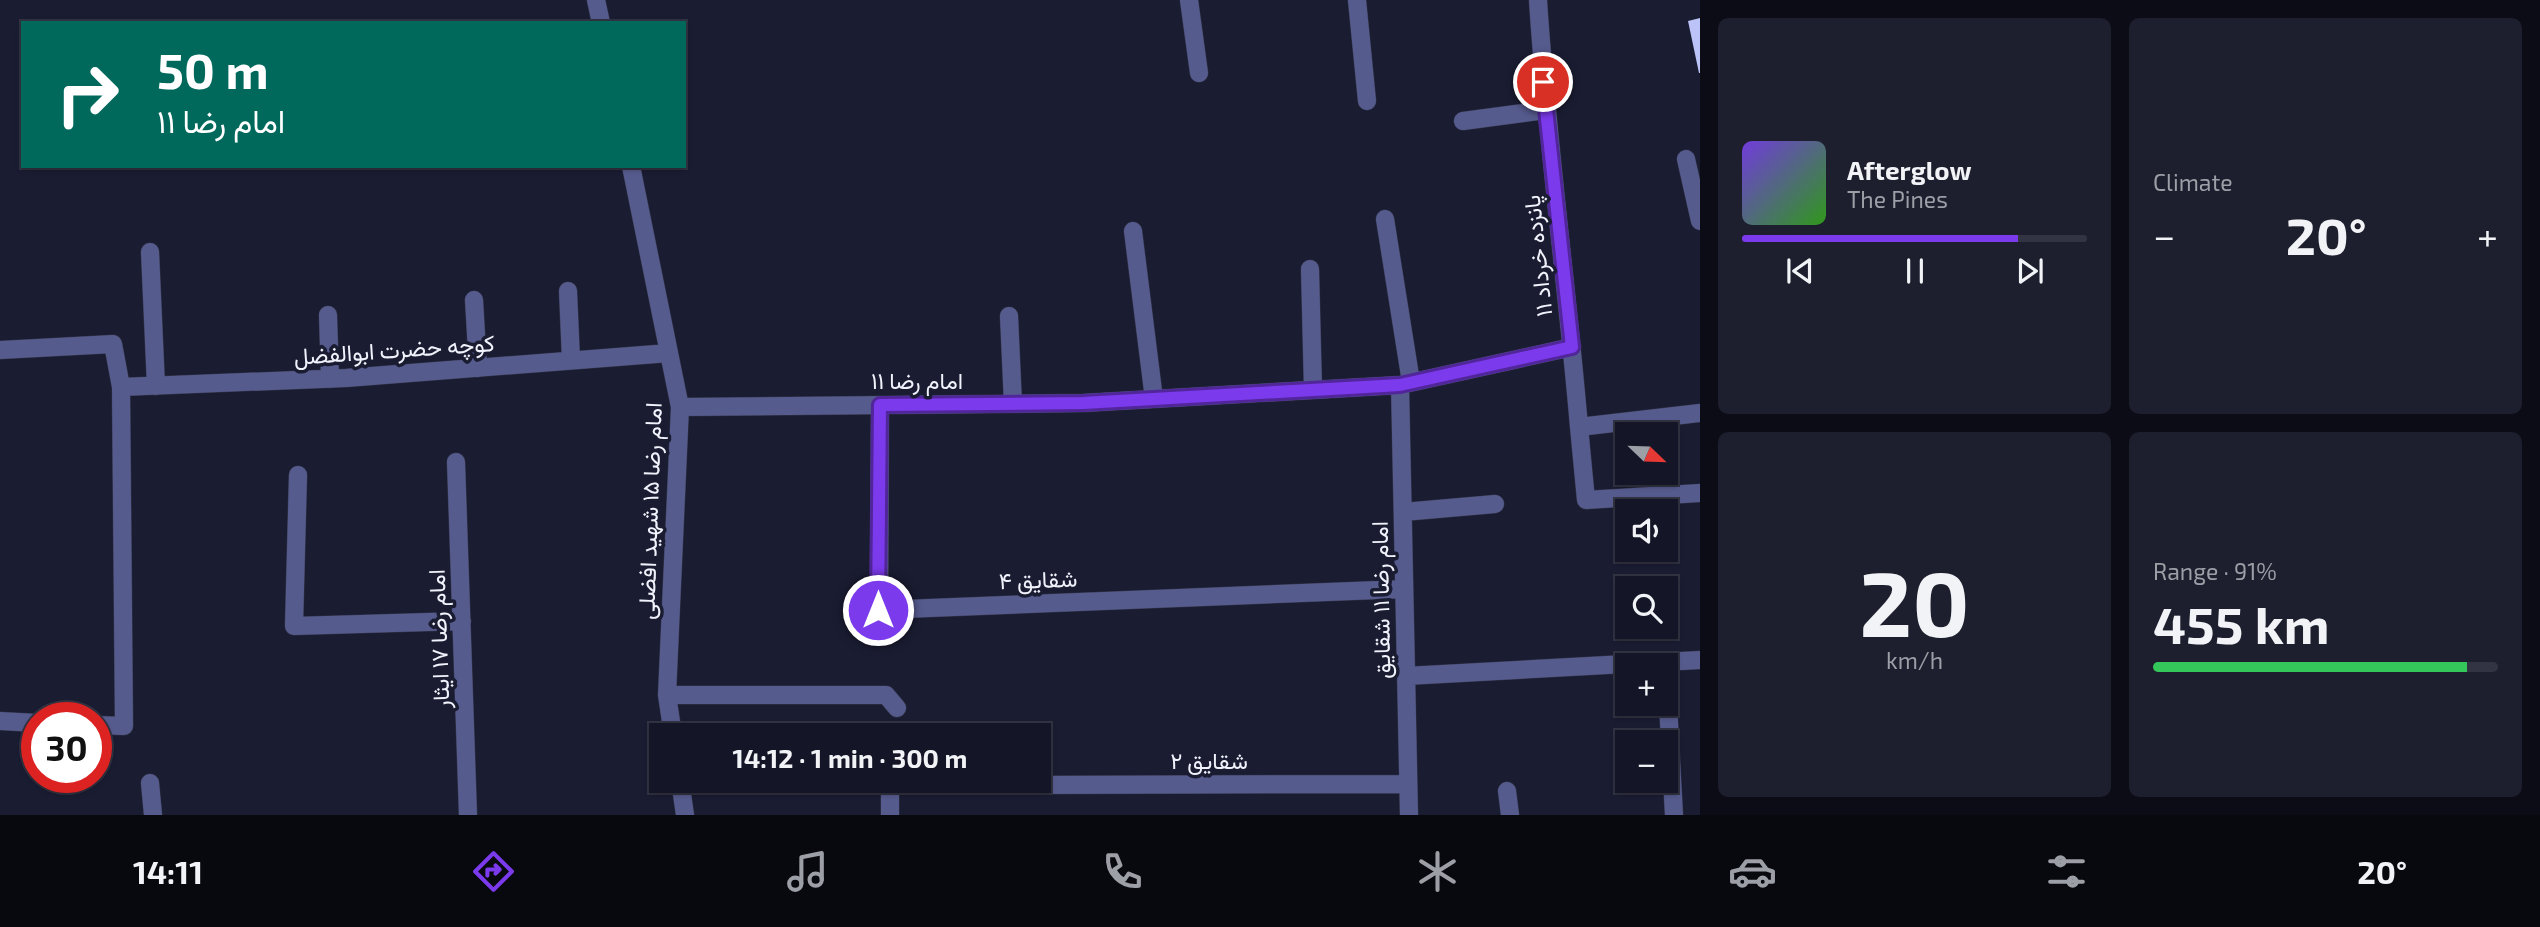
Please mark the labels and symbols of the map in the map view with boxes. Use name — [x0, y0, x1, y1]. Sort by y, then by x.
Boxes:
pin — [1513, 52, 1573, 112]
street label: پانزده خرداد ۱۱ — [1517, 194, 1560, 318]
street label: کوچه حضرت ابوالفضل — [293, 328, 496, 373]
street label: امام رضا ۱۱ — [871, 366, 963, 396]
street label: امام رضا ۱۵ شهید افضلی — [631, 402, 669, 620]
north arrow — [1615, 422, 1678, 485]
street label: امام رضا ۱۱ شقایق — [1365, 521, 1397, 679]
street label: شقایق ۴ — [998, 564, 1078, 595]
street label: امام رضا ۱۷ ایثار — [422, 569, 456, 710]
position arrow — [841, 573, 915, 647]
speed limit sign: 30 — [21, 702, 112, 793]
street label: شقایق ۲ — [1170, 746, 1248, 775]

